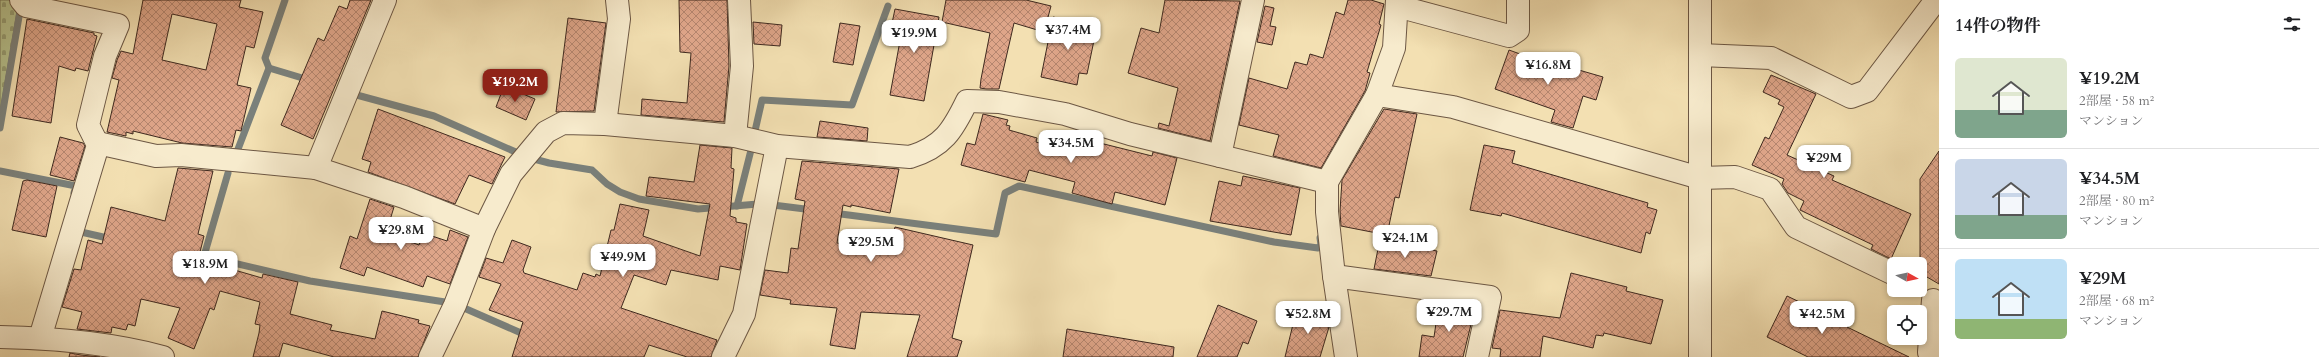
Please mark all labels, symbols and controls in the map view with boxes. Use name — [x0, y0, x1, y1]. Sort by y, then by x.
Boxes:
icon: filters — [2281, 13, 2303, 35]
text: 14件の物件 — [1955, 14, 2040, 37]
pin: ¥37.4M — [1035, 17, 1101, 51]
pin: ¥19.9M — [881, 20, 947, 54]
text: ¥37.4M — [1045, 21, 1091, 39]
text: ¥19.9M — [891, 24, 937, 42]
pin: ¥16.8M — [1515, 52, 1581, 86]
text: ¥16.8M — [1525, 56, 1571, 74]
text: ¥19.2M — [2079, 67, 2140, 90]
pin: ¥19.2M — [482, 69, 548, 103]
text: ¥19.2M — [492, 73, 538, 91]
icon: home — [1987, 74, 2035, 122]
text: 2部屋 · 58 m² — [2079, 92, 2154, 110]
text: マンション — [2079, 112, 2143, 130]
pin: ¥34.5M — [1038, 130, 1104, 164]
text: ¥34.5M — [1048, 134, 1094, 152]
pin: ¥29M — [1800, 145, 1848, 179]
text: ¥29M — [1806, 149, 1842, 167]
text: ¥34.5M — [2079, 167, 2140, 190]
icon: home — [1987, 175, 2035, 223]
text: 2部屋 · 80 m² — [2079, 192, 2154, 210]
text: マンション — [2079, 212, 2143, 230]
pin: ¥29.8M — [368, 217, 434, 251]
text: ¥29.8M — [378, 221, 424, 239]
pin: ¥24.1M — [1372, 225, 1438, 259]
pin: ¥29.5M — [838, 229, 904, 263]
text: ¥24.1M — [1382, 229, 1428, 247]
text: ¥29.5M — [848, 233, 894, 251]
pin: ¥49.9M — [590, 244, 656, 278]
text: ¥49.9M — [600, 248, 646, 266]
pin: ¥18.9M — [172, 251, 238, 285]
text: ¥18.9M — [182, 255, 228, 273]
north arrow — [1887, 257, 1927, 297]
map controls — [1887, 257, 1927, 345]
text: ¥29M — [2079, 267, 2126, 290]
icon: home — [1987, 275, 2035, 323]
text: 2部屋 · 68 m² — [2079, 292, 2154, 310]
pin: ¥29.7M — [1416, 299, 1482, 333]
pin: ¥52.8M — [1275, 301, 1341, 335]
pin: ¥42.5M — [1789, 301, 1855, 335]
text: ¥29.7M — [1426, 303, 1472, 321]
text: ¥52.8M — [1285, 305, 1331, 323]
text: ¥42.5M — [1799, 305, 1845, 323]
button: locate — [1887, 305, 1927, 345]
text: マンション — [2079, 312, 2143, 330]

